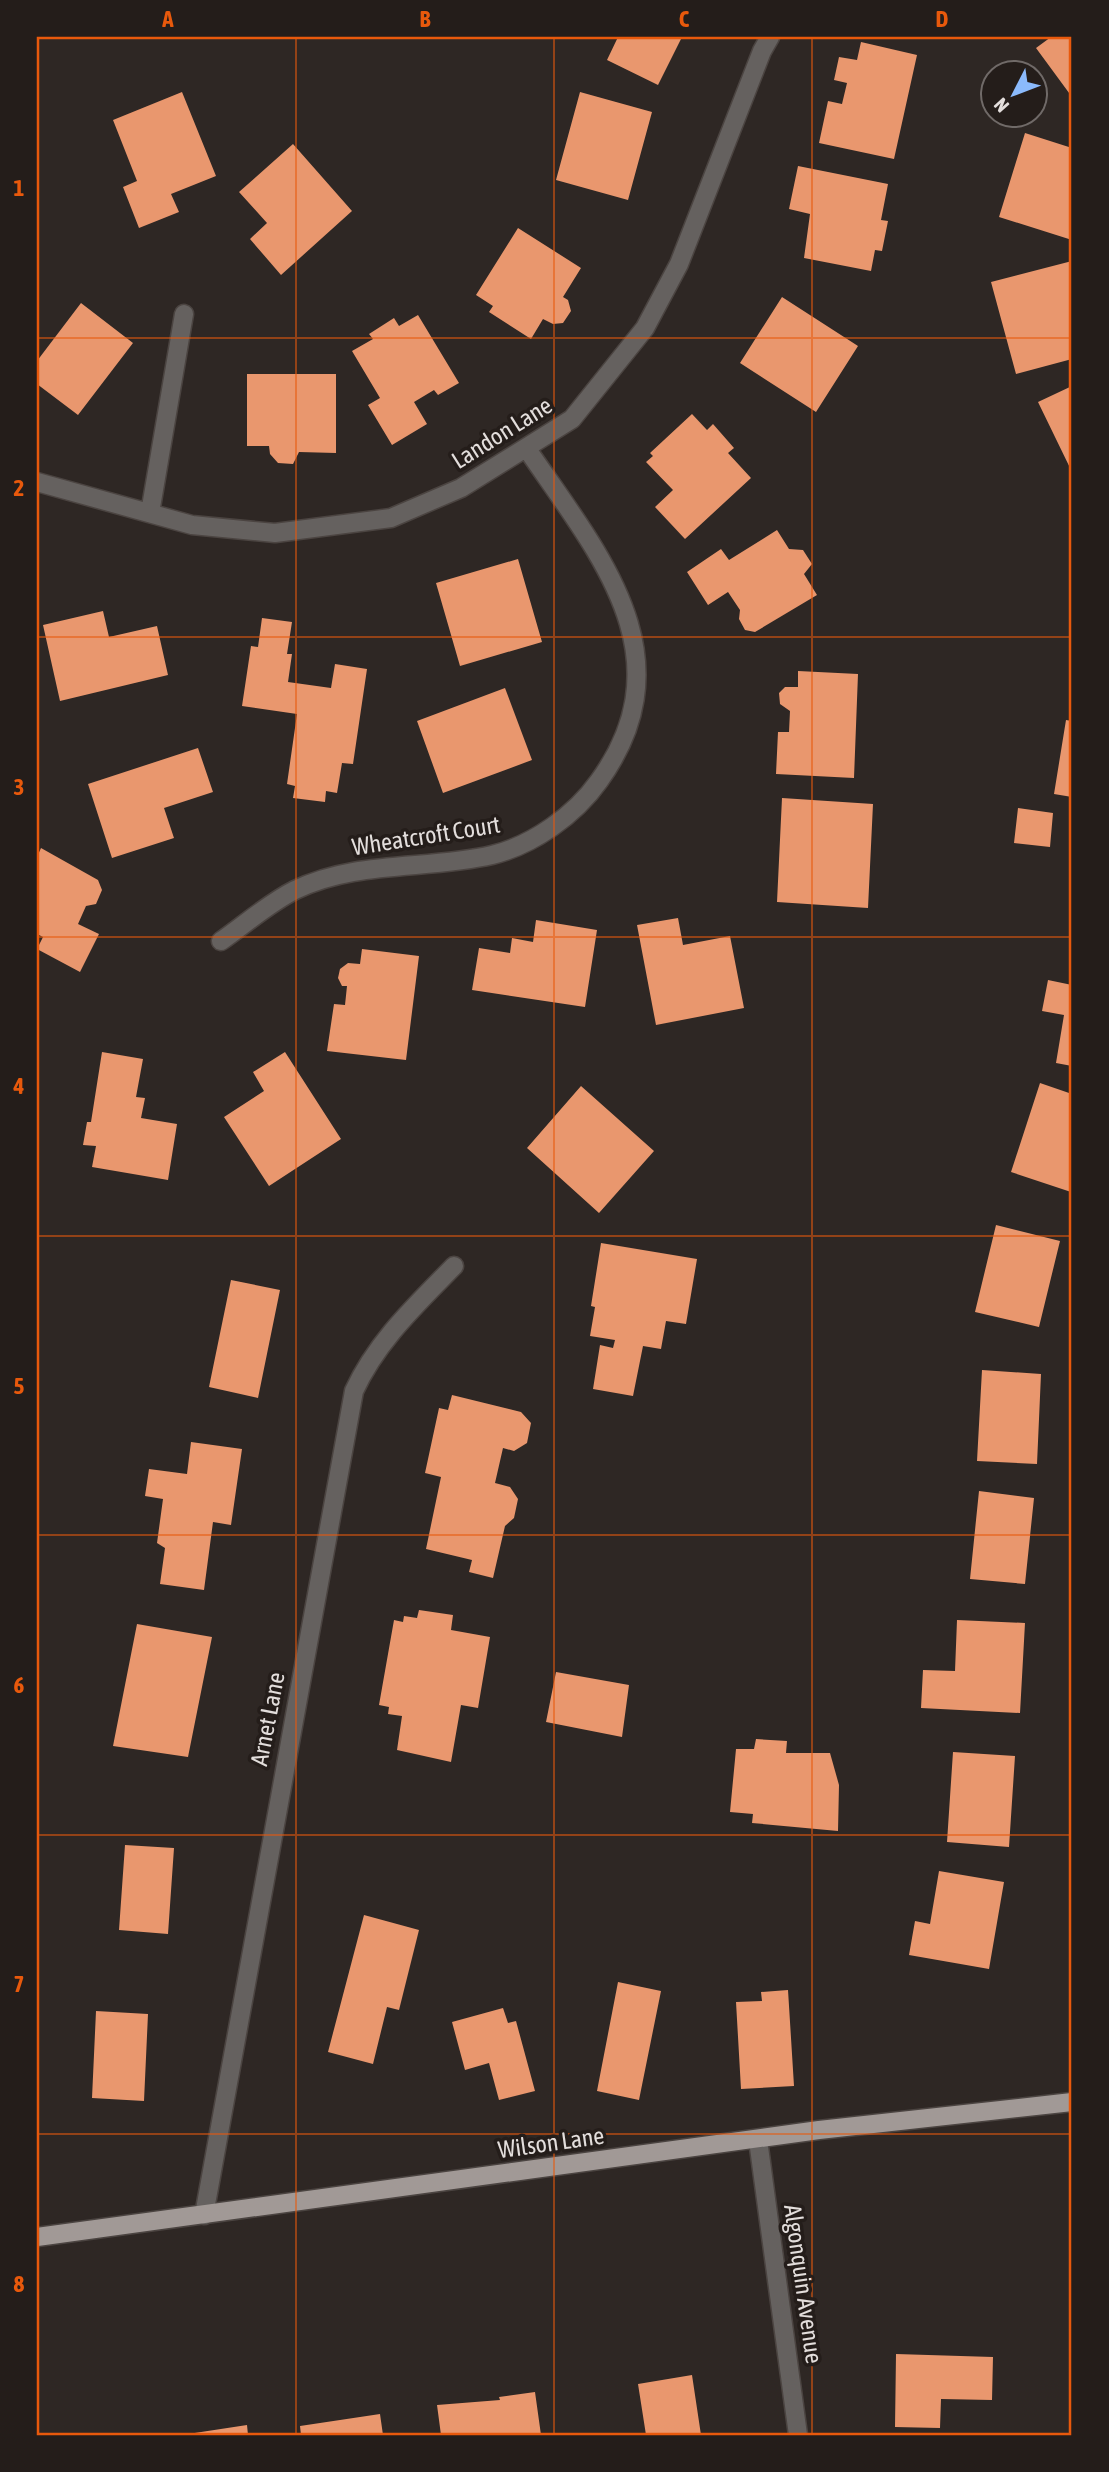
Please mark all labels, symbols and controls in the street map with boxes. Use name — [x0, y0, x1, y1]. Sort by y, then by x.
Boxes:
text: A — [161, 6, 174, 32]
text: B — [420, 6, 431, 32]
text: C — [679, 6, 690, 32]
text: D — [936, 6, 949, 32]
north arrow — [979, 60, 1050, 130]
text: N — [989, 94, 1013, 117]
text: 1 — [14, 175, 25, 201]
street label: Landon Lane — [447, 391, 557, 474]
text: 2 — [14, 475, 24, 501]
text: 3 — [14, 774, 24, 800]
street label: Wheatcroft Court — [350, 810, 502, 861]
text: 4 — [13, 1073, 25, 1099]
text: 5 — [14, 1373, 25, 1399]
street label: Arnet Lane — [245, 1670, 290, 1768]
text: 6 — [14, 1672, 25, 1698]
text: 7 — [14, 1971, 24, 1997]
street label: Wilson Lane — [496, 2122, 606, 2163]
street label: Algonquin Avenue — [779, 2203, 828, 2365]
text: 8 — [14, 2271, 25, 2297]

